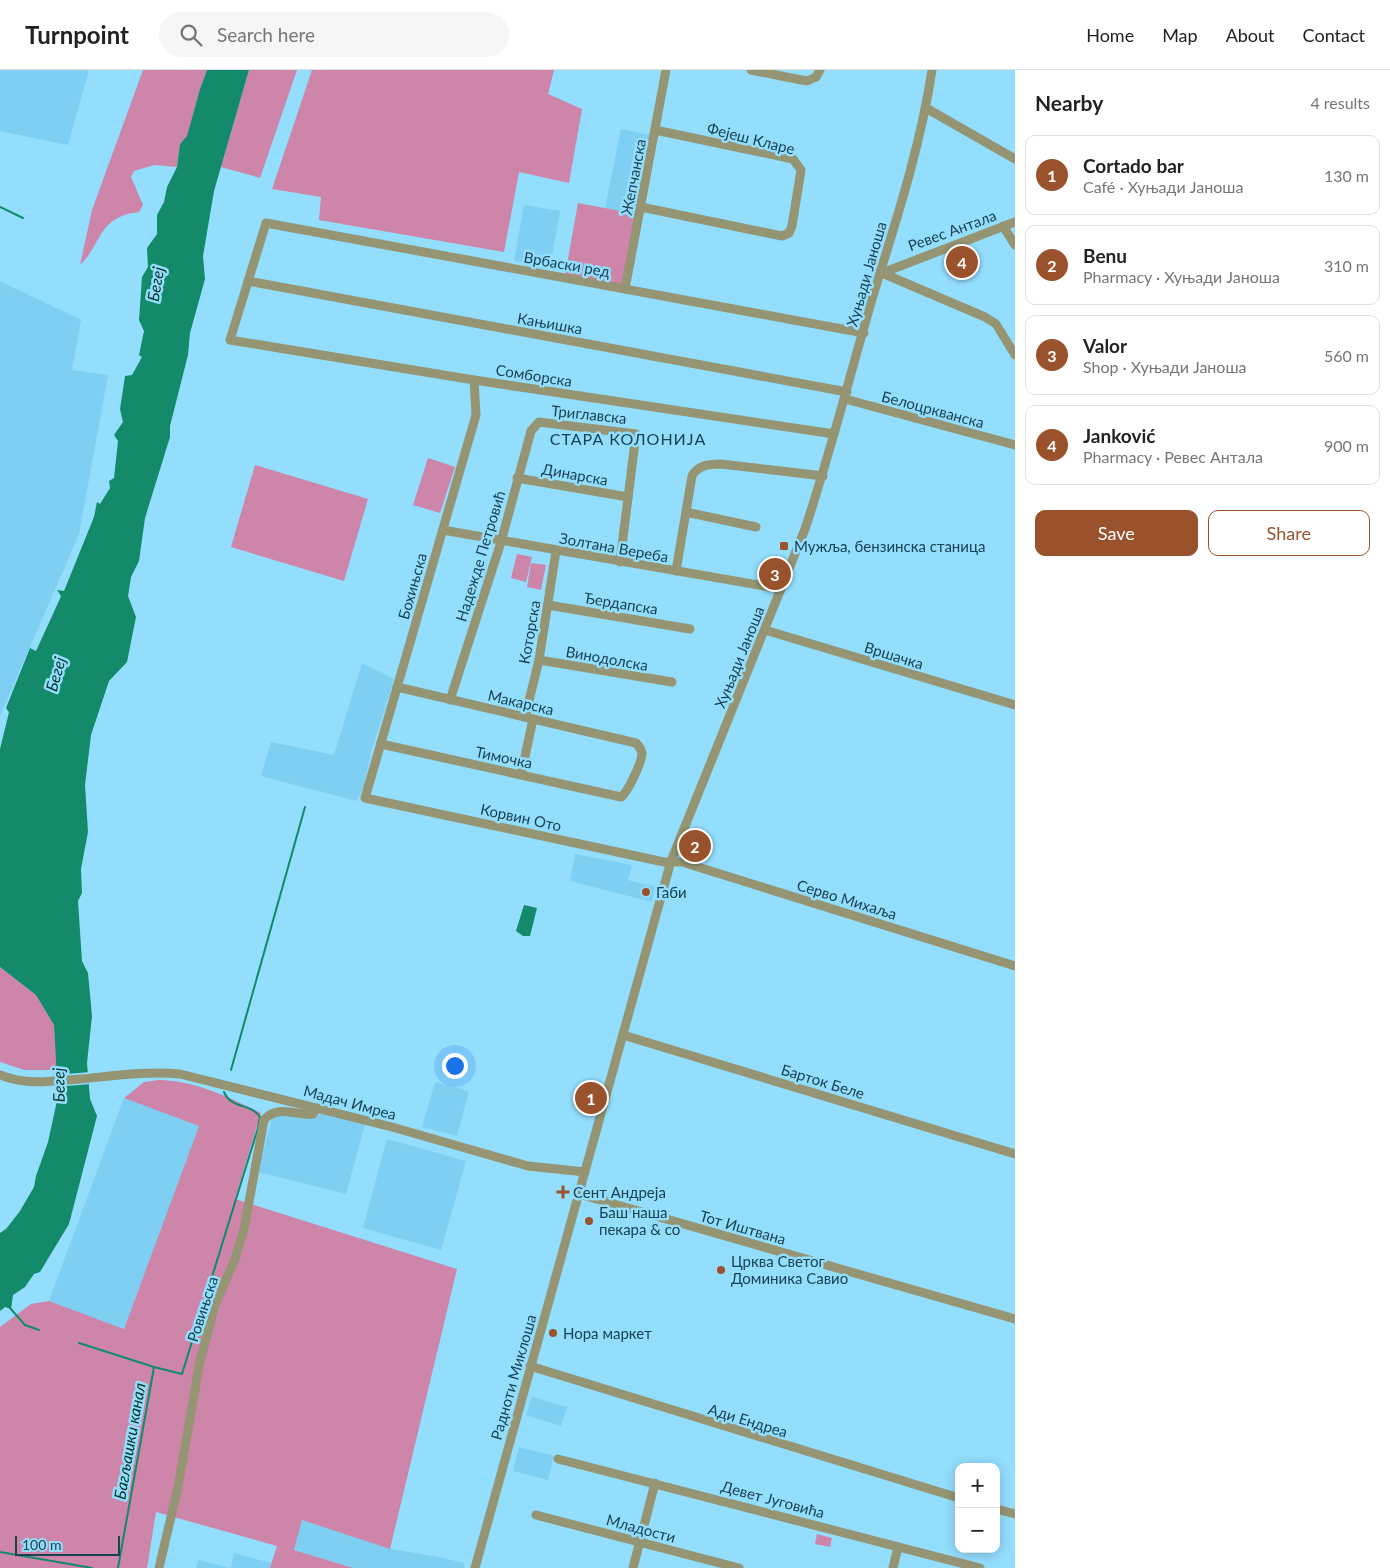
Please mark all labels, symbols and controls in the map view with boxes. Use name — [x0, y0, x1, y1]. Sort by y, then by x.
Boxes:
search box — [159, 12, 509, 57]
text: Turnpoint — [25, 20, 129, 49]
icon: search — [177, 21, 205, 49]
text: Search here — [217, 23, 315, 46]
text: Home — [1086, 24, 1134, 46]
text: Map — [1162, 24, 1198, 46]
text: About — [1226, 24, 1275, 46]
text: Contact — [1303, 24, 1365, 46]
text: Nearby — [1035, 90, 1103, 115]
text: 4 results — [1310, 93, 1370, 112]
street label: Фејеш Кларе — [705, 118, 797, 158]
street label: Жепчанска — [617, 137, 649, 217]
text: Cortado bar — [1083, 154, 1184, 177]
text: 1 — [1047, 166, 1057, 185]
text: 130 m — [1324, 166, 1369, 185]
text: Café · Хуњади Јаноша — [1083, 177, 1243, 196]
street label: Ревес Антала — [905, 206, 999, 254]
street label: Хуњади Јаноша — [842, 219, 890, 329]
pin: 4 — [946, 243, 978, 281]
text: Benu — [1083, 244, 1127, 267]
street label: Врбаски ред — [523, 248, 611, 280]
text: 2 — [1047, 256, 1057, 275]
text: 310 m — [1324, 256, 1369, 275]
water label: Бегеј — [143, 265, 167, 303]
text: Pharmacy · Хуњади Јаноша — [1083, 267, 1280, 286]
street label: Кањишка — [516, 308, 584, 338]
text: Valor — [1083, 334, 1127, 357]
text: 3 — [1047, 346, 1057, 365]
text: 560 m — [1324, 346, 1369, 365]
text: Shop · Хуњади Јаноша — [1083, 357, 1247, 376]
street label: Сомборска — [495, 360, 573, 390]
street label: Белоцркванска — [880, 387, 986, 431]
street label: Триглавска — [550, 401, 628, 427]
text: Janković — [1083, 424, 1155, 447]
district label: СТАРА КОЛОНИЈА — [550, 429, 706, 448]
text: 4 — [1047, 436, 1057, 455]
text: 900 m — [1324, 436, 1369, 455]
text: Pharmacy · Ревес Антала — [1083, 447, 1263, 466]
street label: Динарска — [540, 459, 610, 489]
street label: Надежде Петровић — [452, 488, 508, 624]
button: Save — [1035, 510, 1198, 556]
button: Share — [1208, 510, 1370, 556]
street label: Золтана Вереба — [558, 529, 670, 565]
place label: Мужља, бензинска станица — [794, 537, 985, 555]
marker: Мужља, бензинска станица — [778, 540, 790, 552]
street label: Бохињска — [394, 551, 430, 621]
pin: 3 — [759, 555, 791, 593]
street label: Ђердапска — [583, 588, 659, 618]
street label: Которска — [515, 599, 543, 665]
street label: Хуњади Јаноша — [710, 603, 768, 711]
street label: Вршачка — [862, 638, 926, 672]
street label: Винодолска — [564, 642, 650, 674]
water label: Бегеј — [41, 654, 69, 693]
street label: Макарска — [486, 686, 556, 718]
street label: Тимочка — [474, 742, 534, 772]
street label: Корвин Ото — [479, 800, 563, 834]
pin: 2 — [679, 827, 711, 865]
street label: Серво Михаља — [795, 875, 899, 923]
place label: Габи — [656, 883, 687, 901]
marker: Габи — [640, 886, 652, 898]
your location — [442, 1053, 468, 1079]
street label: Барток Беле — [779, 1060, 867, 1102]
water label: Бегеј — [48, 1067, 68, 1103]
pin: 1 — [575, 1079, 607, 1117]
street label: Мадач Имреа — [302, 1081, 398, 1123]
place label: Сент Андреја — [573, 1183, 666, 1201]
marker: Сент Андреја — [557, 1186, 569, 1198]
place label: Баш наша пекара & co — [599, 1203, 680, 1238]
street label: Тот Иштвана — [698, 1206, 788, 1248]
marker: Баш наша пекара & co — [583, 1215, 595, 1227]
place label: Црква Светог Доминика Савио — [731, 1252, 848, 1287]
marker: Црква Светог Доминика Савио — [715, 1264, 727, 1276]
street label: Ровињска — [183, 1274, 221, 1344]
street label: Радноти Миклоша — [487, 1312, 539, 1442]
place label: Нора маркет — [563, 1324, 652, 1342]
marker: Нора маркет — [547, 1327, 559, 1339]
water label: Багљашки канал — [109, 1381, 149, 1501]
street label: Ади Ендреа — [706, 1399, 790, 1441]
map controls — [955, 1463, 1000, 1553]
button: + — [955, 1463, 1000, 1508]
street label: Девет Југовића — [719, 1477, 827, 1521]
button: − — [955, 1508, 1000, 1553]
street label: Младости — [604, 1510, 678, 1546]
scale bar — [15, 1533, 120, 1556]
text: 100 m — [22, 1536, 61, 1553]

